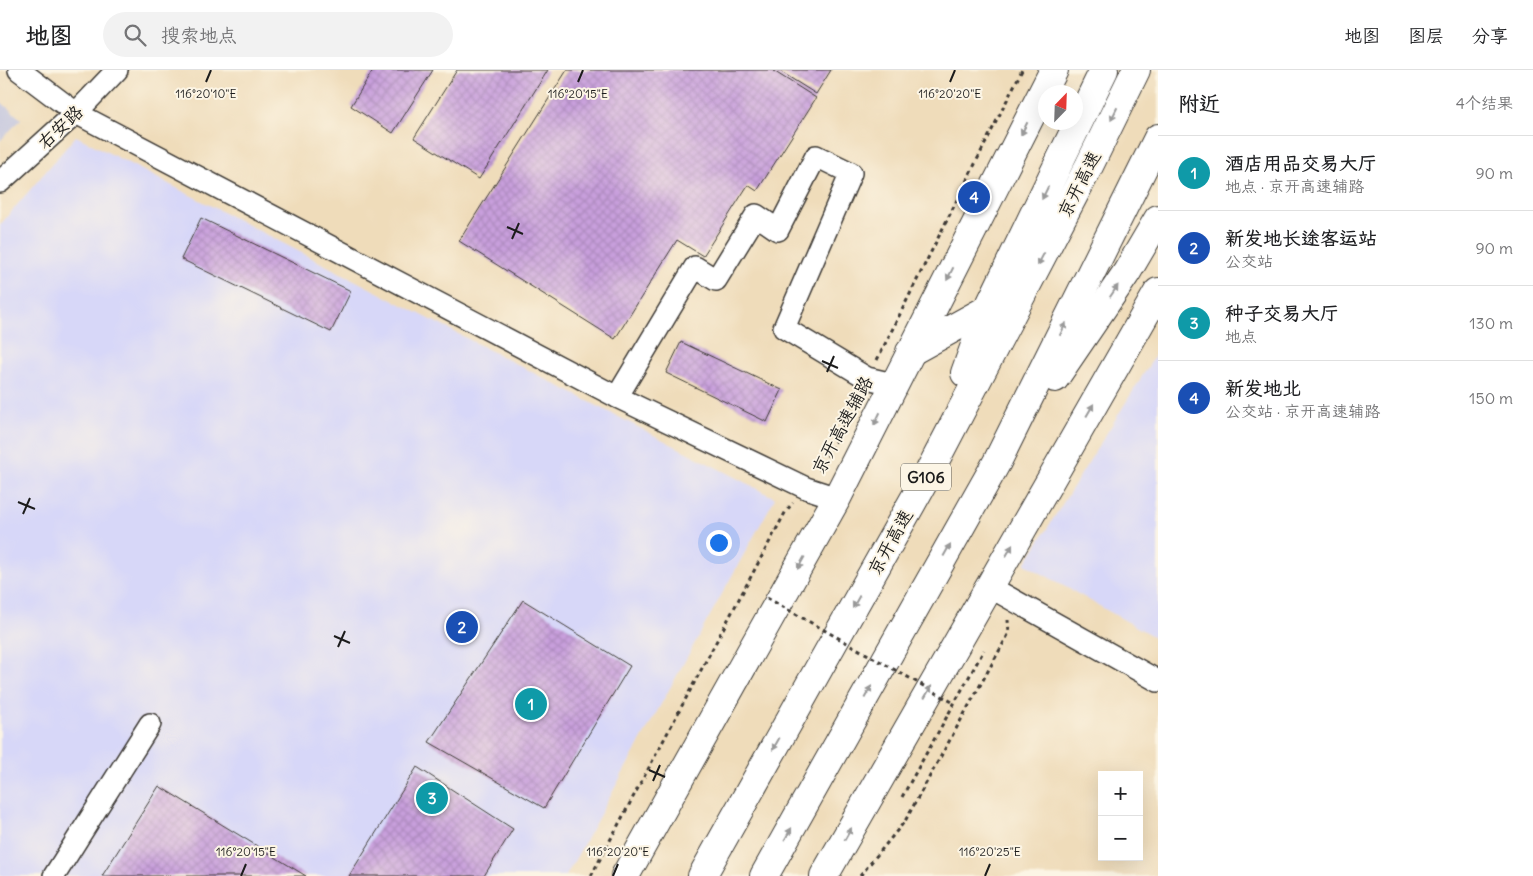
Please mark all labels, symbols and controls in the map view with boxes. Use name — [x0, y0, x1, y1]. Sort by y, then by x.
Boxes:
search box — [103, 12, 453, 57]
text: 地图 — [25, 20, 73, 50]
icon: search — [121, 21, 149, 49]
text: 搜索地点 — [161, 23, 237, 47]
text: 地图 — [1344, 24, 1380, 47]
text: 图层 — [1408, 24, 1444, 47]
text: 分享 — [1472, 24, 1508, 47]
north arrow — [1038, 85, 1083, 130]
text: 116°20'10"E — [175, 86, 237, 101]
text: 116°20'15"E — [548, 86, 608, 101]
text: 116°20'20"E — [919, 86, 981, 101]
text: 附近 — [1178, 90, 1220, 117]
text: 4个结果 — [1456, 93, 1513, 113]
street label: 右安路 — [32, 100, 88, 154]
one-way arrow — [1110, 107, 1118, 121]
one-way arrow — [1020, 122, 1028, 136]
street label: 京开高速 — [1052, 147, 1106, 221]
text: 酒店用品交易大厅 — [1225, 151, 1377, 175]
text: 1 — [1191, 163, 1197, 183]
text: 90 m — [1475, 163, 1513, 183]
text: 地点 · 京开高速辅路 — [1225, 176, 1364, 196]
pin: 4 — [958, 178, 990, 216]
one-way arrow — [1041, 185, 1049, 200]
text: 新发地长途客运站 — [1225, 226, 1377, 250]
text: 2 — [1190, 238, 1198, 258]
text: 90 m — [1475, 238, 1513, 258]
one-way arrow — [1037, 251, 1045, 266]
text: 公交站 — [1225, 251, 1273, 271]
one-way arrow — [946, 267, 954, 281]
one-way arrow — [1109, 285, 1119, 298]
text: 种子交易大厅 — [1225, 301, 1339, 325]
text: 3 — [1189, 313, 1199, 333]
text: 130 m — [1469, 313, 1513, 333]
one-way arrow — [1059, 322, 1067, 336]
text: 地点 — [1225, 326, 1257, 346]
street label: 京开高速辅路 — [806, 372, 878, 478]
text: 新发地北 — [1225, 376, 1301, 400]
text: 4 — [1189, 388, 1199, 408]
text: 150 m — [1469, 388, 1513, 408]
text: 公交站 · 京开高速辅路 — [1225, 401, 1380, 421]
one-way arrow — [1085, 404, 1094, 417]
one-way arrow — [872, 411, 881, 426]
road number: G106 — [901, 464, 951, 491]
street label: 京开高速 — [862, 505, 918, 579]
your location — [706, 530, 732, 556]
one-way arrow — [943, 544, 952, 557]
one-way arrow — [1004, 545, 1013, 558]
one-way arrow — [797, 556, 806, 569]
one-way arrow — [852, 595, 860, 609]
pin: 2 — [446, 608, 478, 646]
pin: 1 — [515, 685, 547, 723]
one-way arrow — [864, 685, 872, 700]
one-way arrow — [924, 685, 932, 700]
one-way arrow — [772, 737, 781, 750]
map controls — [1098, 771, 1143, 861]
button: + — [1098, 771, 1143, 816]
pin: 3 — [416, 779, 448, 817]
button: − — [1098, 816, 1143, 861]
one-way arrow — [784, 827, 793, 840]
one-way arrow — [843, 827, 852, 840]
text: 116°20'15"E — [216, 844, 276, 859]
text: 116°20'20"E — [587, 844, 649, 859]
text: 116°20'25"E — [959, 844, 1021, 859]

